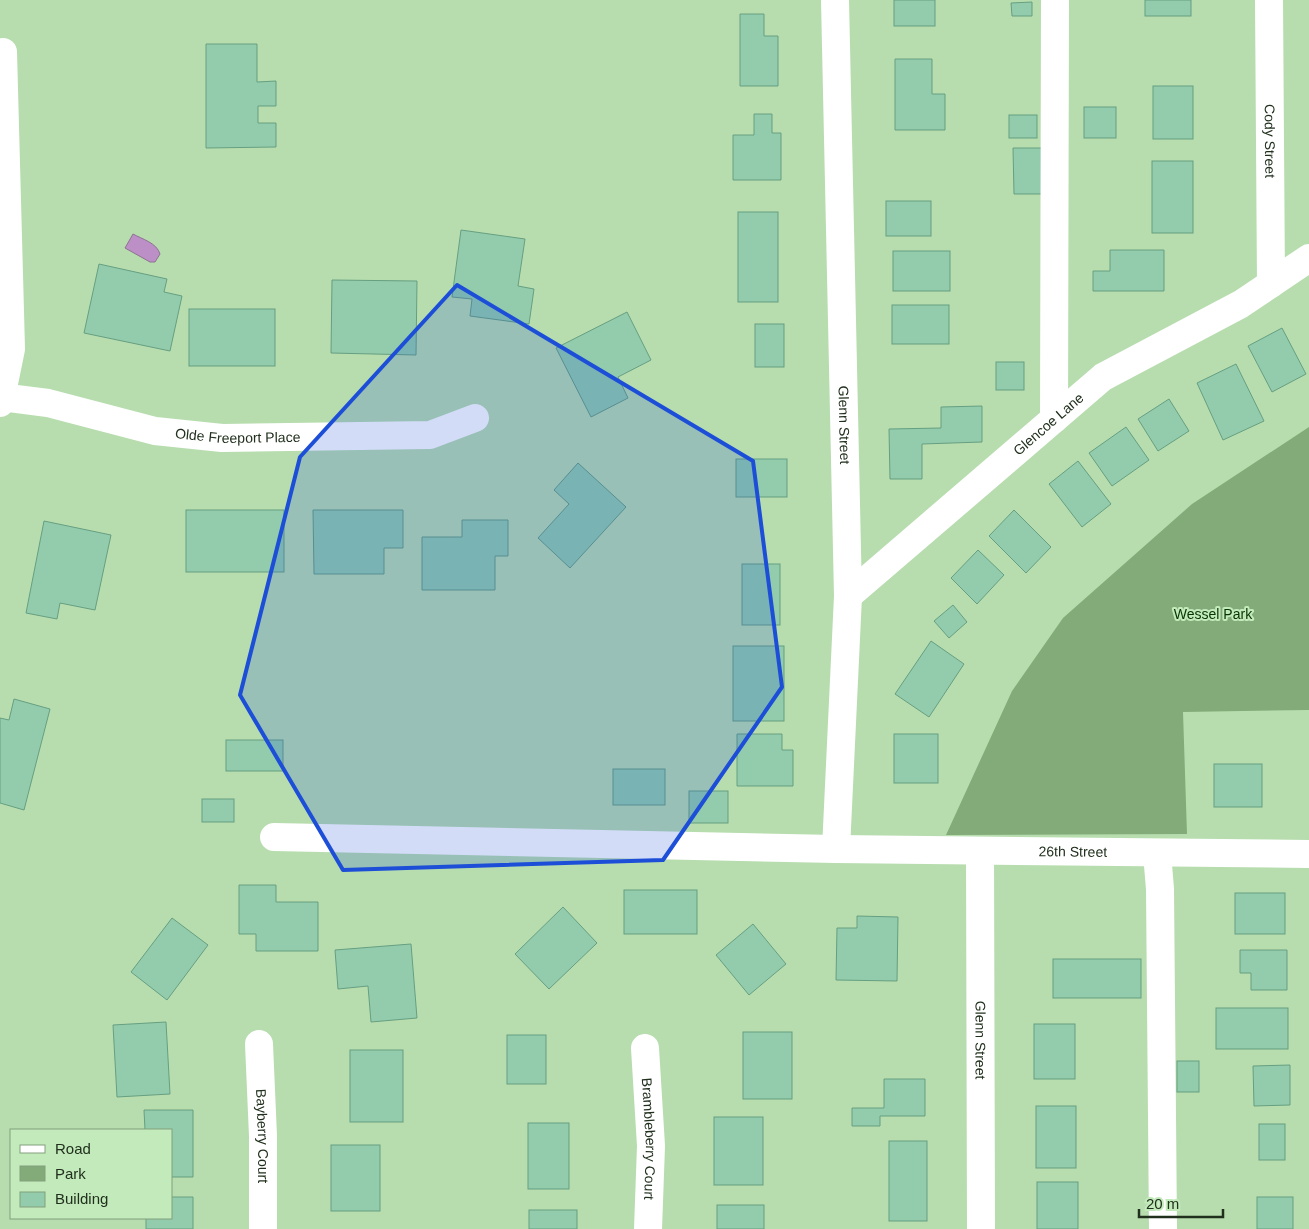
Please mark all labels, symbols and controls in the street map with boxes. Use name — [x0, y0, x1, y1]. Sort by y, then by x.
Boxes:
street label: Cody Street — [1262, 104, 1278, 178]
street label: Glenn Street — [835, 385, 853, 465]
street label: Glencoe Lane — [1010, 389, 1087, 458]
street label: Olde Freeport Place — [174, 425, 301, 446]
park label: Wessel Park — [1174, 606, 1253, 622]
street label: 26th Street — [1038, 843, 1107, 860]
street label: Glenn Street — [972, 1001, 989, 1079]
street label: Brambleberry Court — [639, 1077, 659, 1200]
street label: Bayberry Court — [253, 1088, 271, 1183]
legend — [10, 1129, 172, 1219]
text: Road — [55, 1140, 91, 1157]
text: Park — [55, 1165, 86, 1182]
scale bar — [1139, 1186, 1223, 1218]
text: Building — [55, 1190, 108, 1207]
text: 20 m — [1146, 1195, 1179, 1212]

